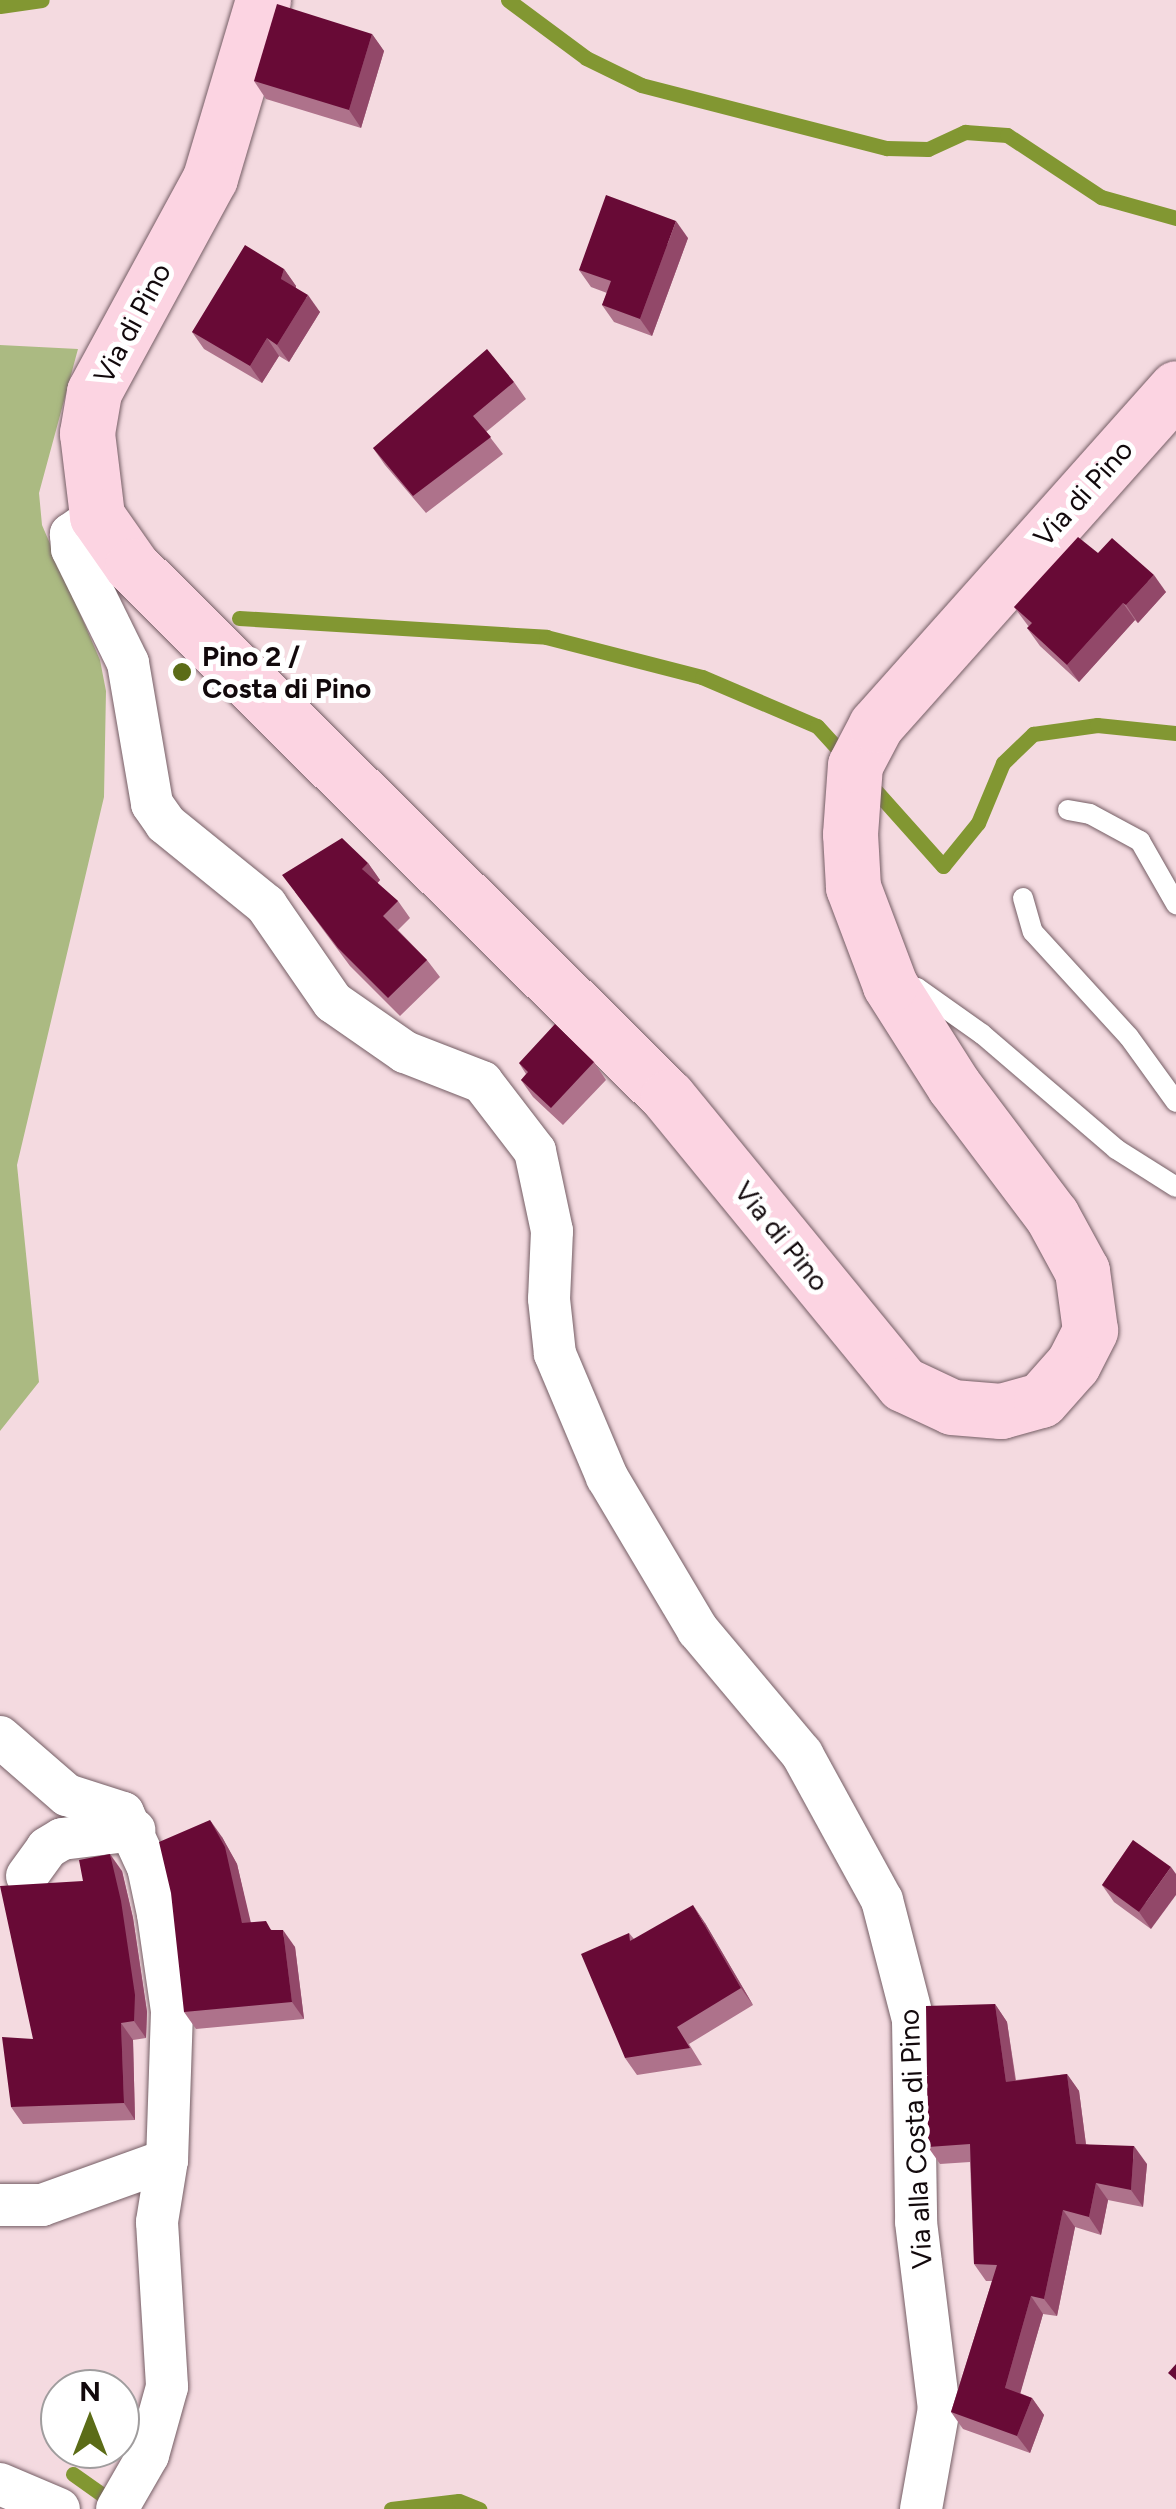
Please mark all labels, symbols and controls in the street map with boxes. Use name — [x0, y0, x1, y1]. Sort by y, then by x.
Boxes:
street label: Via di Pino — [86, 257, 178, 389]
street label: Via di Pino — [1027, 433, 1139, 553]
place label: Pino 2 / Costa di Pino — [202, 639, 371, 705]
marker: Pino 2 / Costa di Pino — [171, 661, 193, 683]
street label: Via di Pino — [728, 1174, 836, 1298]
street label: Via alla Costa di Pino — [891, 2008, 939, 2270]
north arrow — [40, 2369, 140, 2469]
text: N — [79, 2374, 101, 2408]

